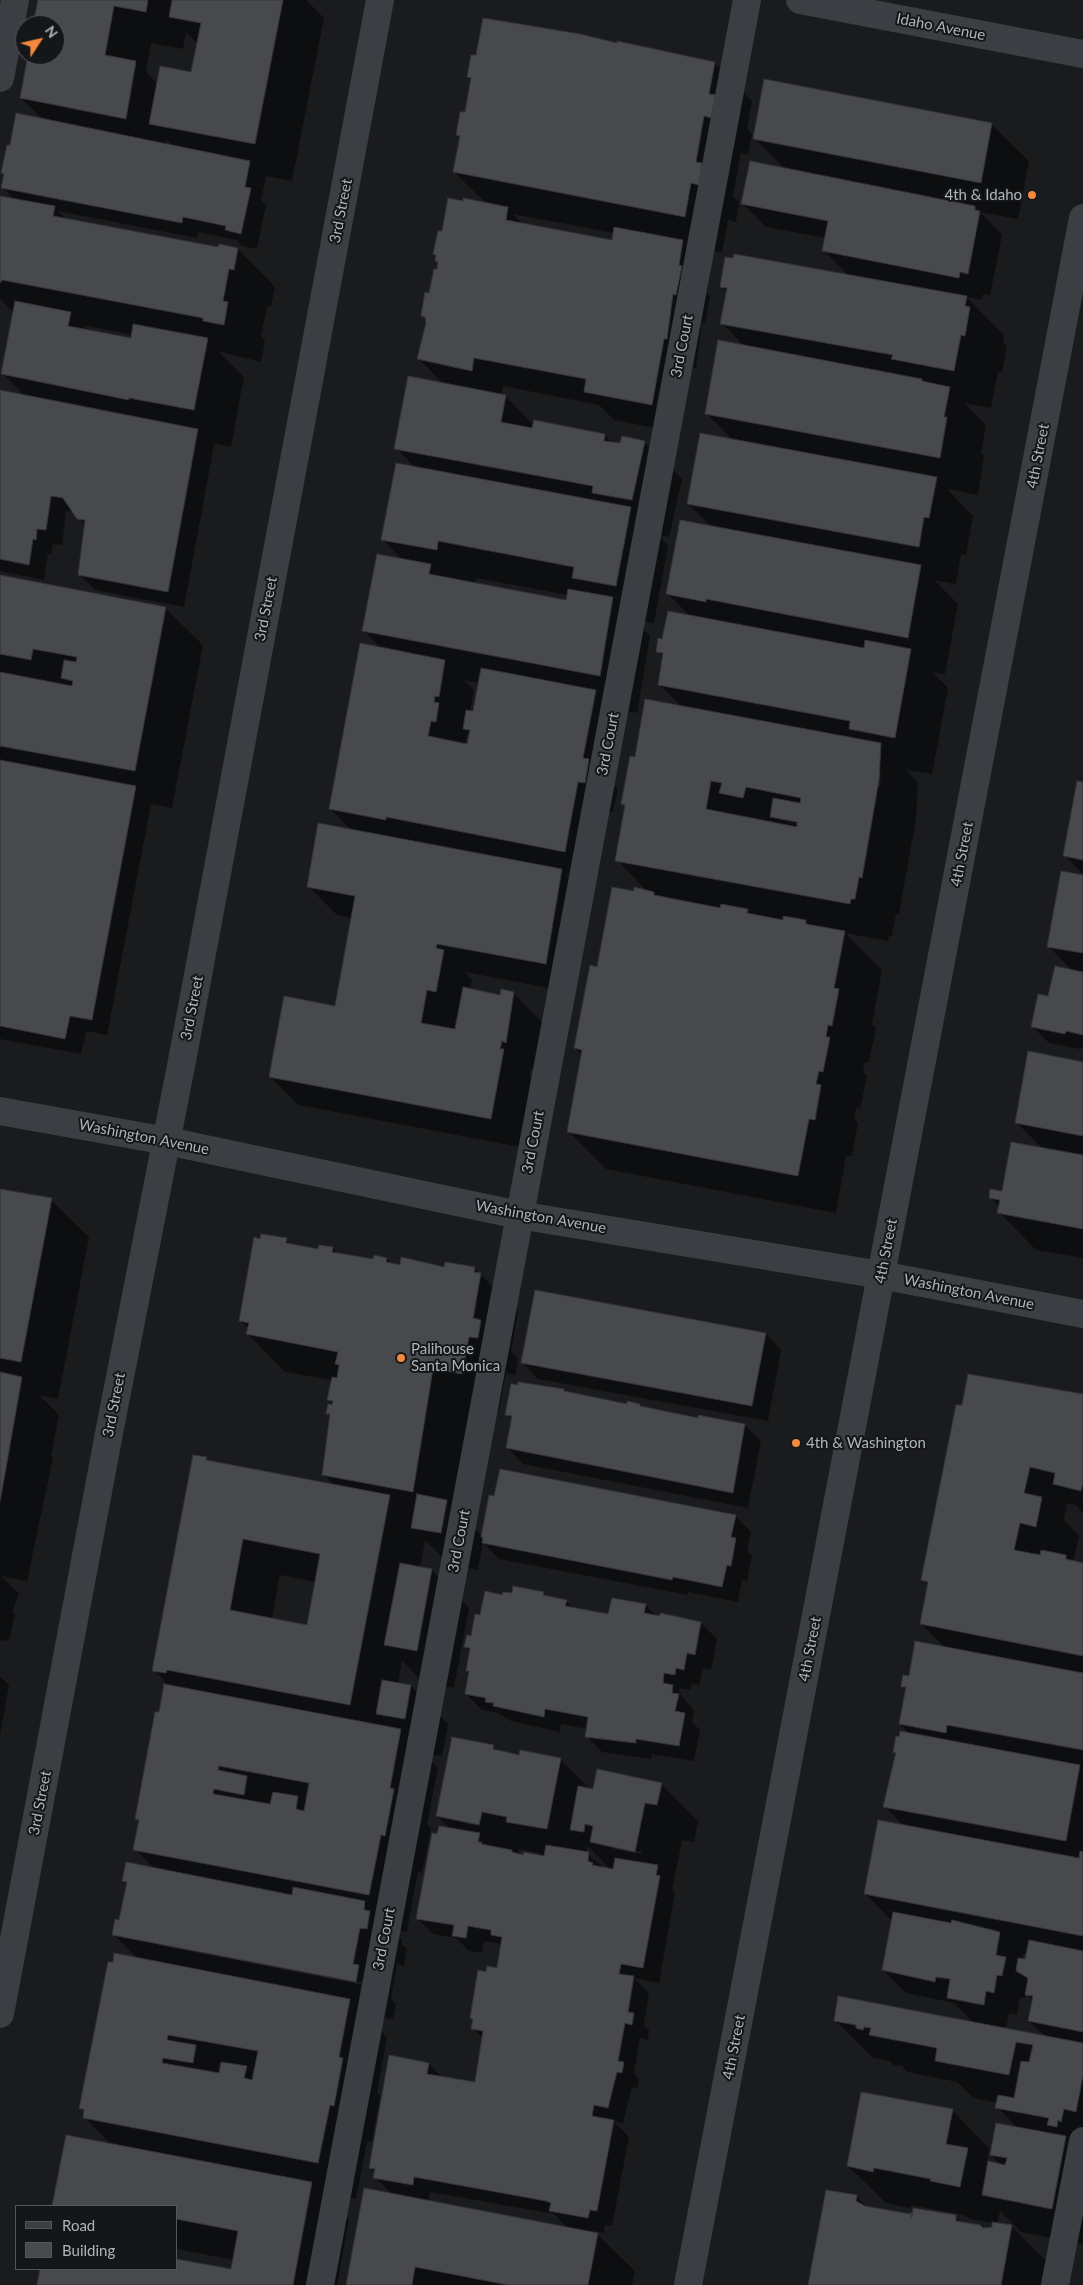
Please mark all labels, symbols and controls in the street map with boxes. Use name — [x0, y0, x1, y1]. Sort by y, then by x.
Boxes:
street label: Idaho Avenue — [895, 10, 987, 44]
north arrow — [15, 15, 65, 65]
text: N — [42, 22, 62, 41]
street label: 3rd Street — [326, 177, 356, 245]
place label: 4th & Idaho — [944, 186, 1022, 204]
marker: 4th & Idaho — [1026, 189, 1038, 201]
street label: 3rd Court — [667, 313, 697, 379]
street label: 4th Street — [1023, 422, 1053, 490]
street label: 3rd Street — [251, 575, 281, 643]
street label: 3rd Court — [593, 711, 623, 777]
street label: 4th Street — [947, 820, 977, 888]
street label: 3rd Street — [177, 974, 207, 1042]
street label: 3rd Court — [518, 1109, 548, 1175]
street label: Washington Avenue — [77, 1116, 211, 1158]
street label: Washington Avenue — [474, 1197, 608, 1237]
street label: 4th Street — [871, 1217, 901, 1285]
street label: Washington Avenue — [902, 1271, 1036, 1313]
place label: Palihouse Santa Monica — [411, 1340, 500, 1375]
marker: Palihouse Santa Monica — [395, 1352, 407, 1364]
street label: 3rd Street — [99, 1371, 129, 1439]
place label: 4th & Washington — [806, 1434, 926, 1452]
marker: 4th & Washington — [790, 1437, 802, 1449]
street label: 3rd Court — [444, 1508, 474, 1574]
street label: 4th Street — [795, 1615, 825, 1683]
street label: 3rd Street — [25, 1769, 55, 1837]
street label: 3rd Court — [369, 1906, 399, 1972]
street label: 4th Street — [719, 2013, 749, 2081]
legend — [15, 2205, 178, 2270]
text: Road — [62, 2216, 95, 2234]
text: Building — [62, 2241, 115, 2259]

